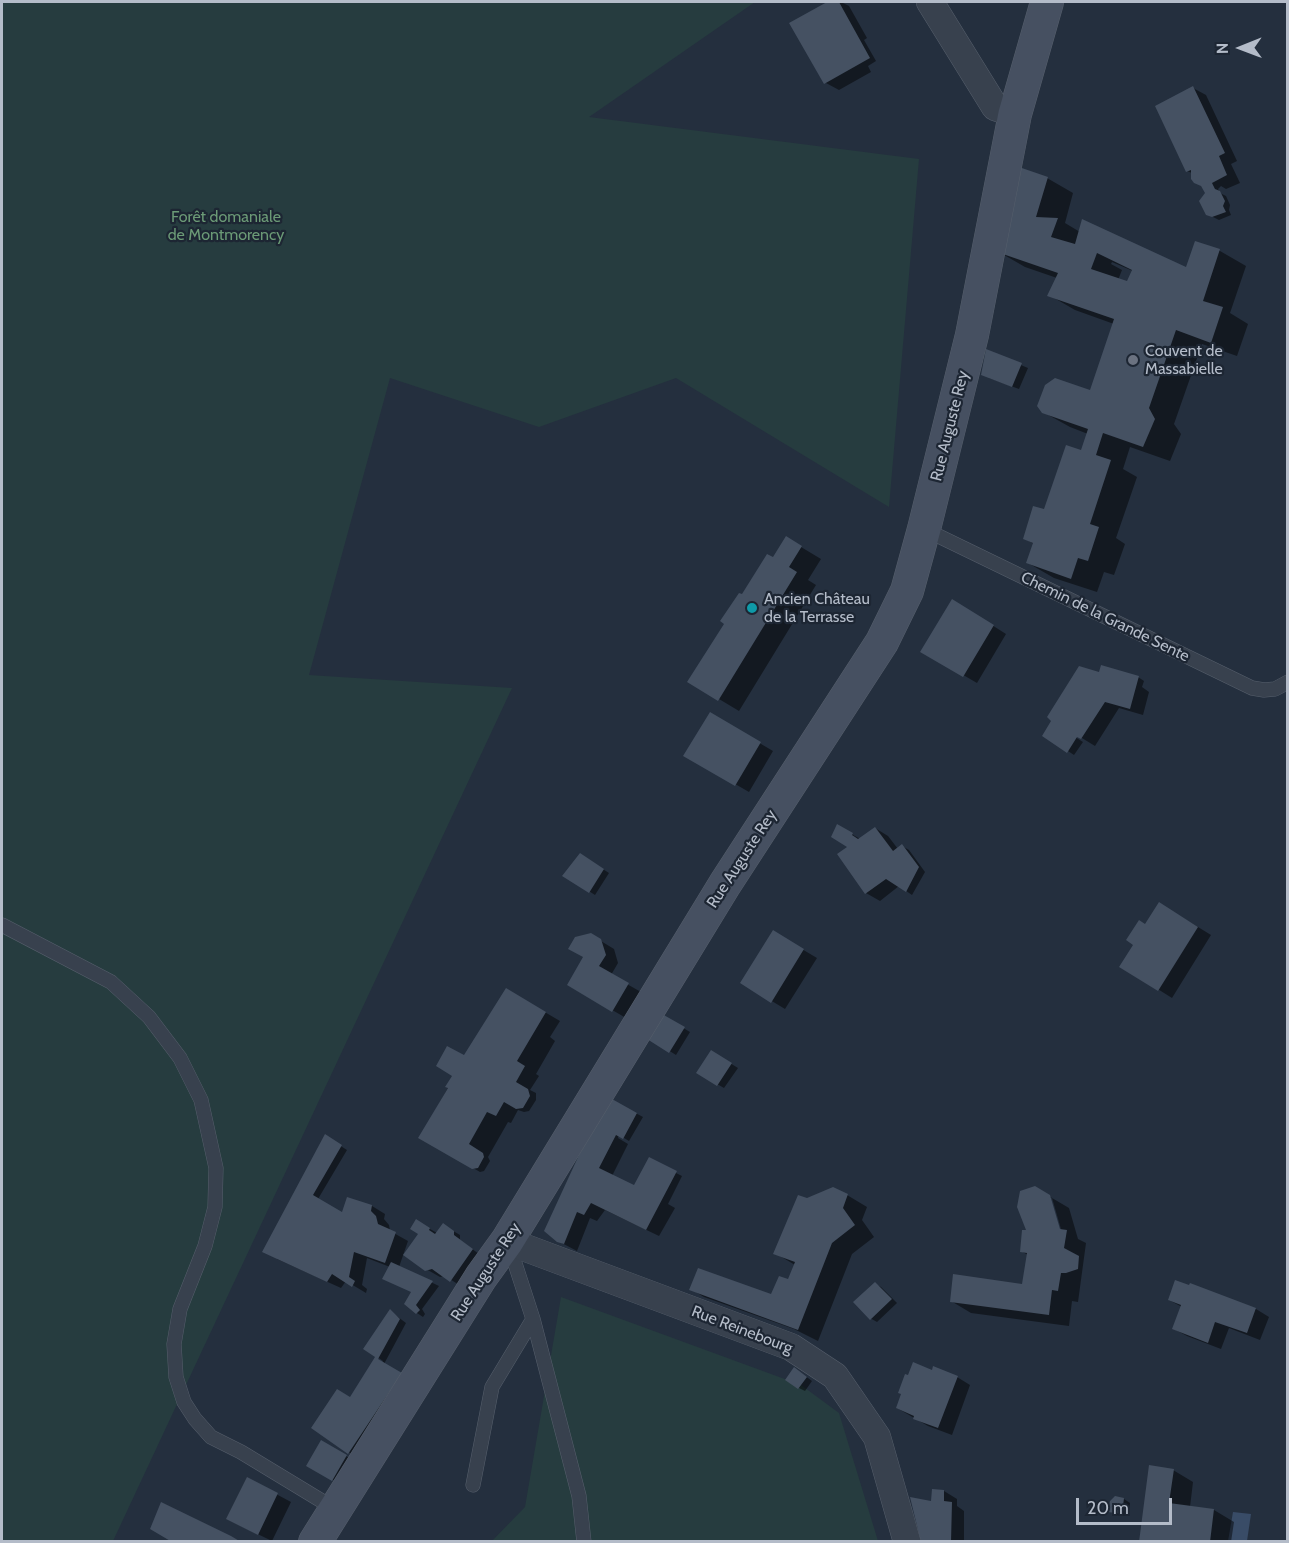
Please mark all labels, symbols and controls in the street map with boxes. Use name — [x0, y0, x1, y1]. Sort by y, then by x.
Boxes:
north arrow — [1211, 18, 1271, 78]
text: N — [1213, 43, 1232, 54]
park label: Forêt domaniale de Montmorency — [168, 207, 284, 245]
place label: Couvent de Massabielle — [1145, 341, 1223, 379]
marker: Couvent de Massabielle — [1126, 353, 1140, 367]
street label: Rue Auguste Rey — [927, 369, 973, 483]
street label: Chemin de la Grande Sente — [1018, 568, 1192, 666]
place label: Ancien Château de la Terrasse — [764, 589, 870, 627]
marker: Ancien Château de la Terrasse — [745, 601, 759, 615]
street label: Rue Auguste Rey — [703, 806, 781, 912]
street label: Rue Auguste Rey — [447, 1219, 525, 1325]
street label: Rue Reinebourg — [689, 1302, 795, 1358]
scale bar — [1079, 1486, 1175, 1524]
text: 20 m — [1087, 1497, 1129, 1519]

